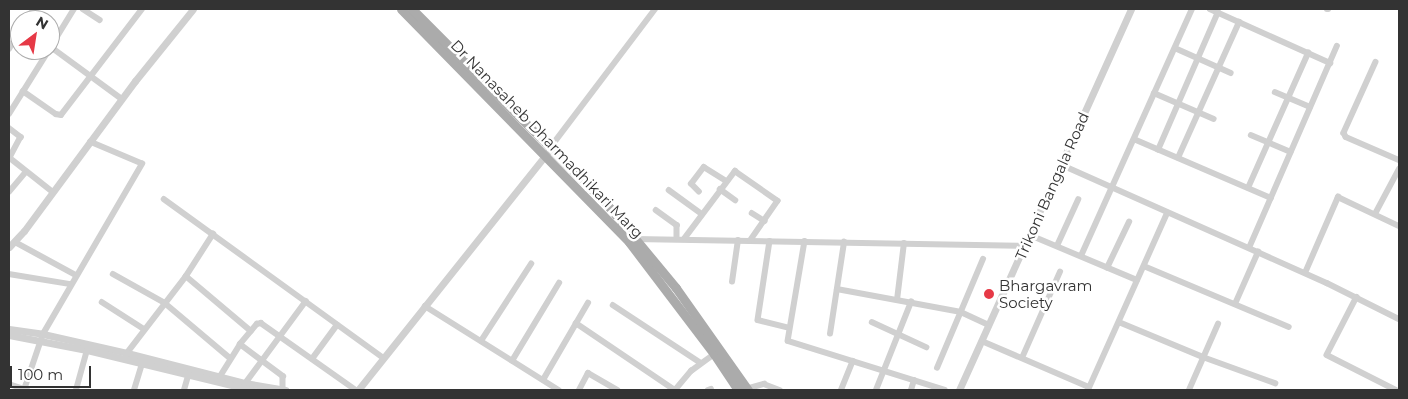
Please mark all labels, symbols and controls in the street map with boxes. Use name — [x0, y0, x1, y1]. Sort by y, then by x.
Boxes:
north arrow — [10, 10, 60, 60]
text: N — [33, 12, 52, 34]
street label: Dr Nanasaheb Dharmadhikari Marg — [447, 36, 647, 242]
street label: Trikoni Bangala Road — [1011, 109, 1093, 263]
place label: Bhargavram Society — [999, 276, 1092, 311]
marker: Bhargavram Society — [983, 288, 995, 300]
scale bar — [12, 356, 94, 388]
text: 100 m — [18, 365, 63, 384]

